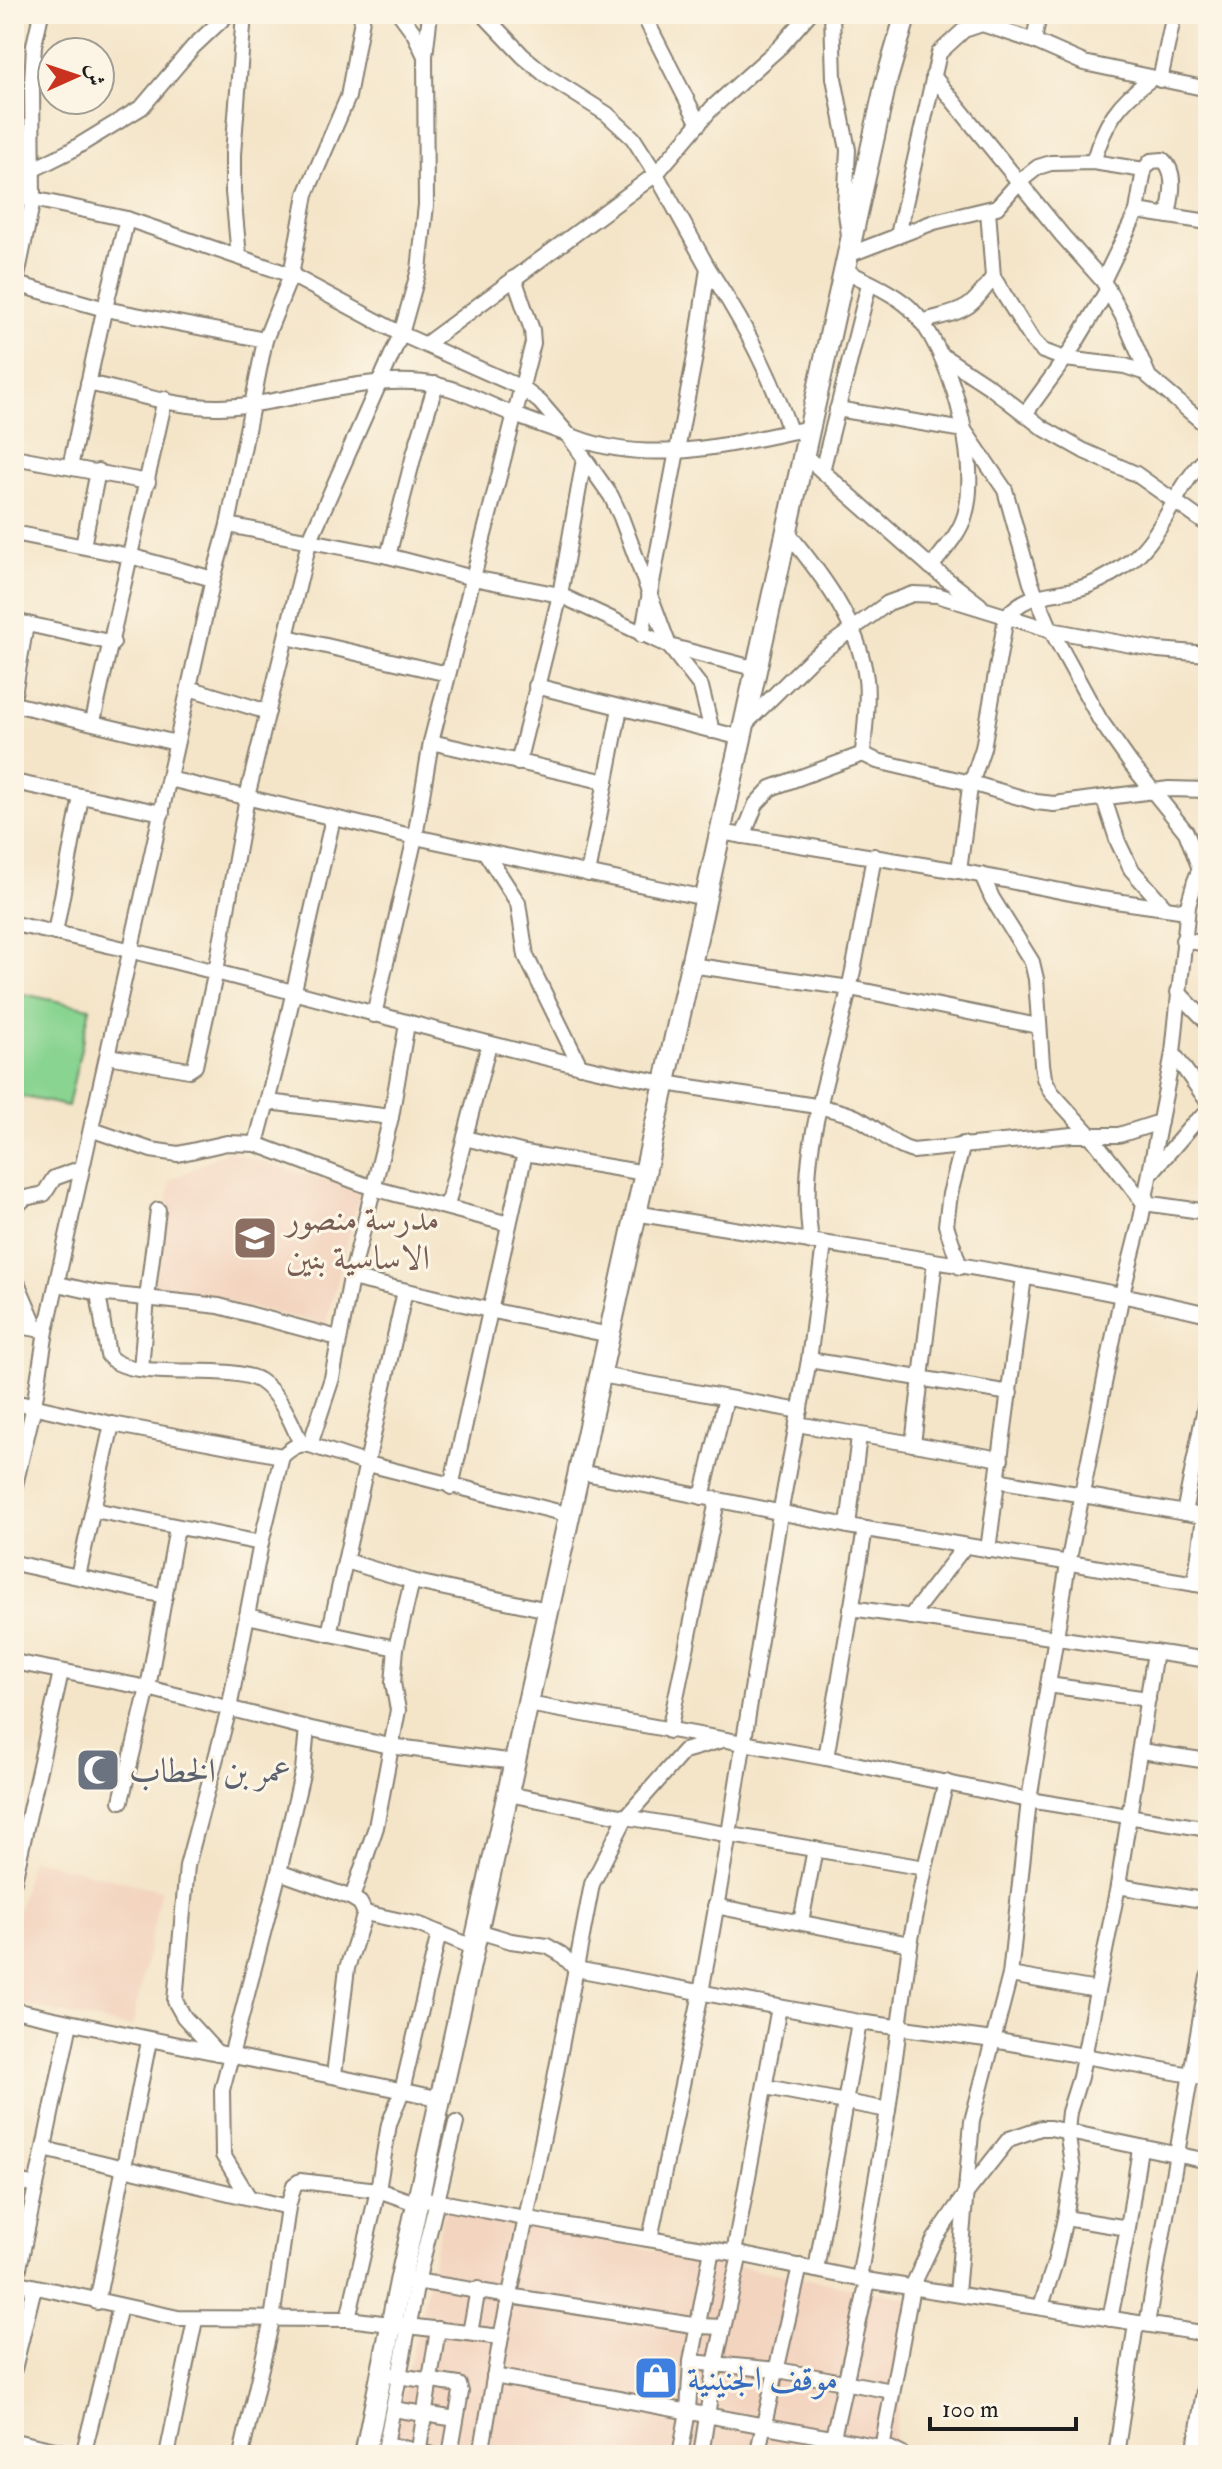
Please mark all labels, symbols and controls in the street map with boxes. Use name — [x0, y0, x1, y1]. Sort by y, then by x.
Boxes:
north arrow — [36, 36, 116, 116]
text: ش — [80, 63, 110, 87]
place label: مدرسة منصور الاساسية بنين — [283, 1198, 440, 1280]
school or university icon: مدرسة منصور الاساسية بنين — [231, 1214, 279, 1262]
mosque icon: عمر بن الخطاب — [74, 1746, 122, 1794]
place label: عمر بن الخطاب — [129, 1750, 291, 1793]
shop icon: موقف الجنينية — [632, 2354, 680, 2402]
place label: موقف الجنينية — [687, 2358, 838, 2401]
scale bar — [930, 2381, 1076, 2431]
text: 100 m — [942, 2394, 999, 2425]

